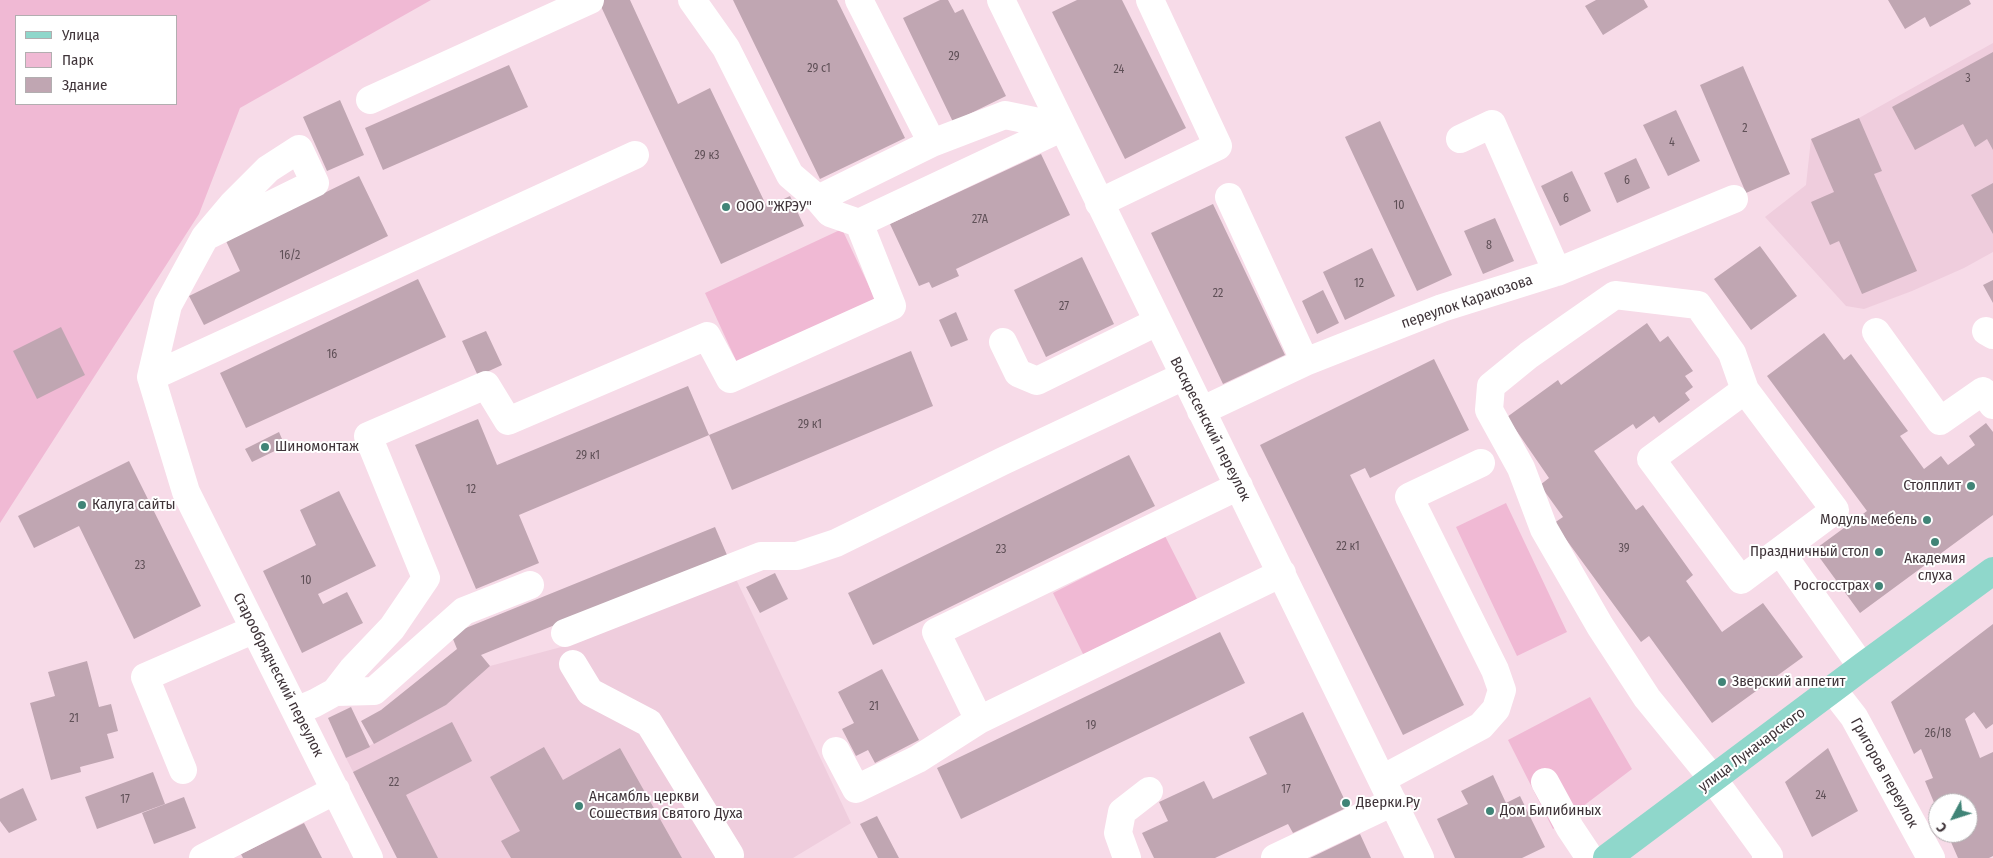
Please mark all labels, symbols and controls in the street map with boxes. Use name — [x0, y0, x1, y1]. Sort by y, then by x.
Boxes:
legend — [15, 15, 178, 105]
text: Улица — [62, 26, 100, 44]
house number: 29 — [948, 50, 960, 64]
text: Парк — [62, 51, 93, 69]
house number: 29 с1 — [807, 62, 831, 76]
house number: 24 — [1114, 63, 1124, 77]
house number: 3 — [1965, 72, 1971, 86]
text: Здание — [62, 76, 108, 94]
house number: 2 — [1742, 122, 1748, 136]
house number: 4 — [1669, 136, 1675, 150]
house number: 29 к3 — [695, 149, 719, 163]
house number: 6 — [1624, 174, 1630, 188]
house number: 6 — [1563, 192, 1569, 206]
place label: ООО "ЖРЭУ" — [736, 198, 812, 216]
house number: 10 — [1394, 199, 1404, 213]
marker: ООО "ЖРЭУ" — [720, 201, 732, 213]
house number: 27А — [972, 213, 988, 227]
house number: 8 — [1486, 239, 1492, 253]
house number: 16/2 — [280, 249, 300, 263]
street label: переулок Каракозова — [1399, 271, 1535, 333]
house number: 12 — [1354, 277, 1364, 291]
house number: 22 — [1213, 287, 1223, 301]
house number: 27 — [1059, 300, 1069, 314]
house number: 16 — [327, 348, 337, 362]
street label: Воскресенский переулок — [1166, 354, 1254, 504]
house number: 29 к1 — [798, 418, 822, 432]
place label: Шиномонтаж — [275, 438, 359, 456]
marker: Шиномонтаж — [259, 441, 271, 453]
house number: 29 к1 — [576, 449, 600, 463]
place label: Столплит — [1903, 477, 1961, 495]
marker: Столплит — [1965, 480, 1977, 492]
house number: 12 — [466, 483, 476, 497]
place label: Калуга сайты — [92, 496, 176, 514]
marker: Калуга сайты — [76, 499, 88, 511]
place label: Модуль мебель — [1820, 511, 1917, 529]
marker: Модуль мебель — [1921, 514, 1933, 526]
marker: Академия слуха — [1929, 536, 1941, 548]
house number: 22 к1 — [1336, 540, 1360, 554]
house number: 39 — [1618, 542, 1630, 556]
house number: 23 — [996, 543, 1006, 557]
place label: Праздничный стол — [1750, 543, 1869, 561]
marker: Праздничный стол — [1873, 546, 1885, 558]
place label: Академия слуха — [1904, 550, 1966, 585]
house number: 23 — [135, 559, 145, 573]
house number: 10 — [301, 574, 311, 588]
place label: Росгосстрах — [1794, 577, 1869, 595]
marker: Росгосстрах — [1873, 580, 1885, 592]
street label: Старообрядческий переулок — [229, 590, 327, 760]
place label: Зверский аппетит — [1732, 673, 1846, 691]
marker: Зверский аппетит — [1716, 676, 1728, 688]
house number: 21 — [869, 700, 879, 714]
street label: улица Луначарского — [1695, 704, 1809, 796]
house number: 21 — [69, 712, 79, 726]
street label: Григоров переулок — [1846, 715, 1922, 831]
house number: 19 — [1086, 719, 1096, 733]
house number: 26/18 — [1925, 727, 1951, 741]
house number: 22 — [389, 776, 399, 790]
house number: 17 — [1281, 783, 1291, 797]
place label: Ансамбль церкви Сошествия Святого Духа — [589, 788, 743, 823]
house number: 24 — [1816, 789, 1826, 803]
house number: 17 — [120, 793, 130, 807]
north arrow — [1928, 793, 1978, 843]
place label: Дверки.Ру — [1356, 794, 1420, 812]
marker: Дверки.Ру — [1340, 797, 1352, 809]
marker: Ансамбль церкви Сошествия Святого Духа — [573, 800, 585, 812]
place label: Дом Билибиных — [1500, 802, 1601, 820]
marker: Дом Билибиных — [1484, 805, 1496, 817]
text: С — [1933, 819, 1951, 836]

